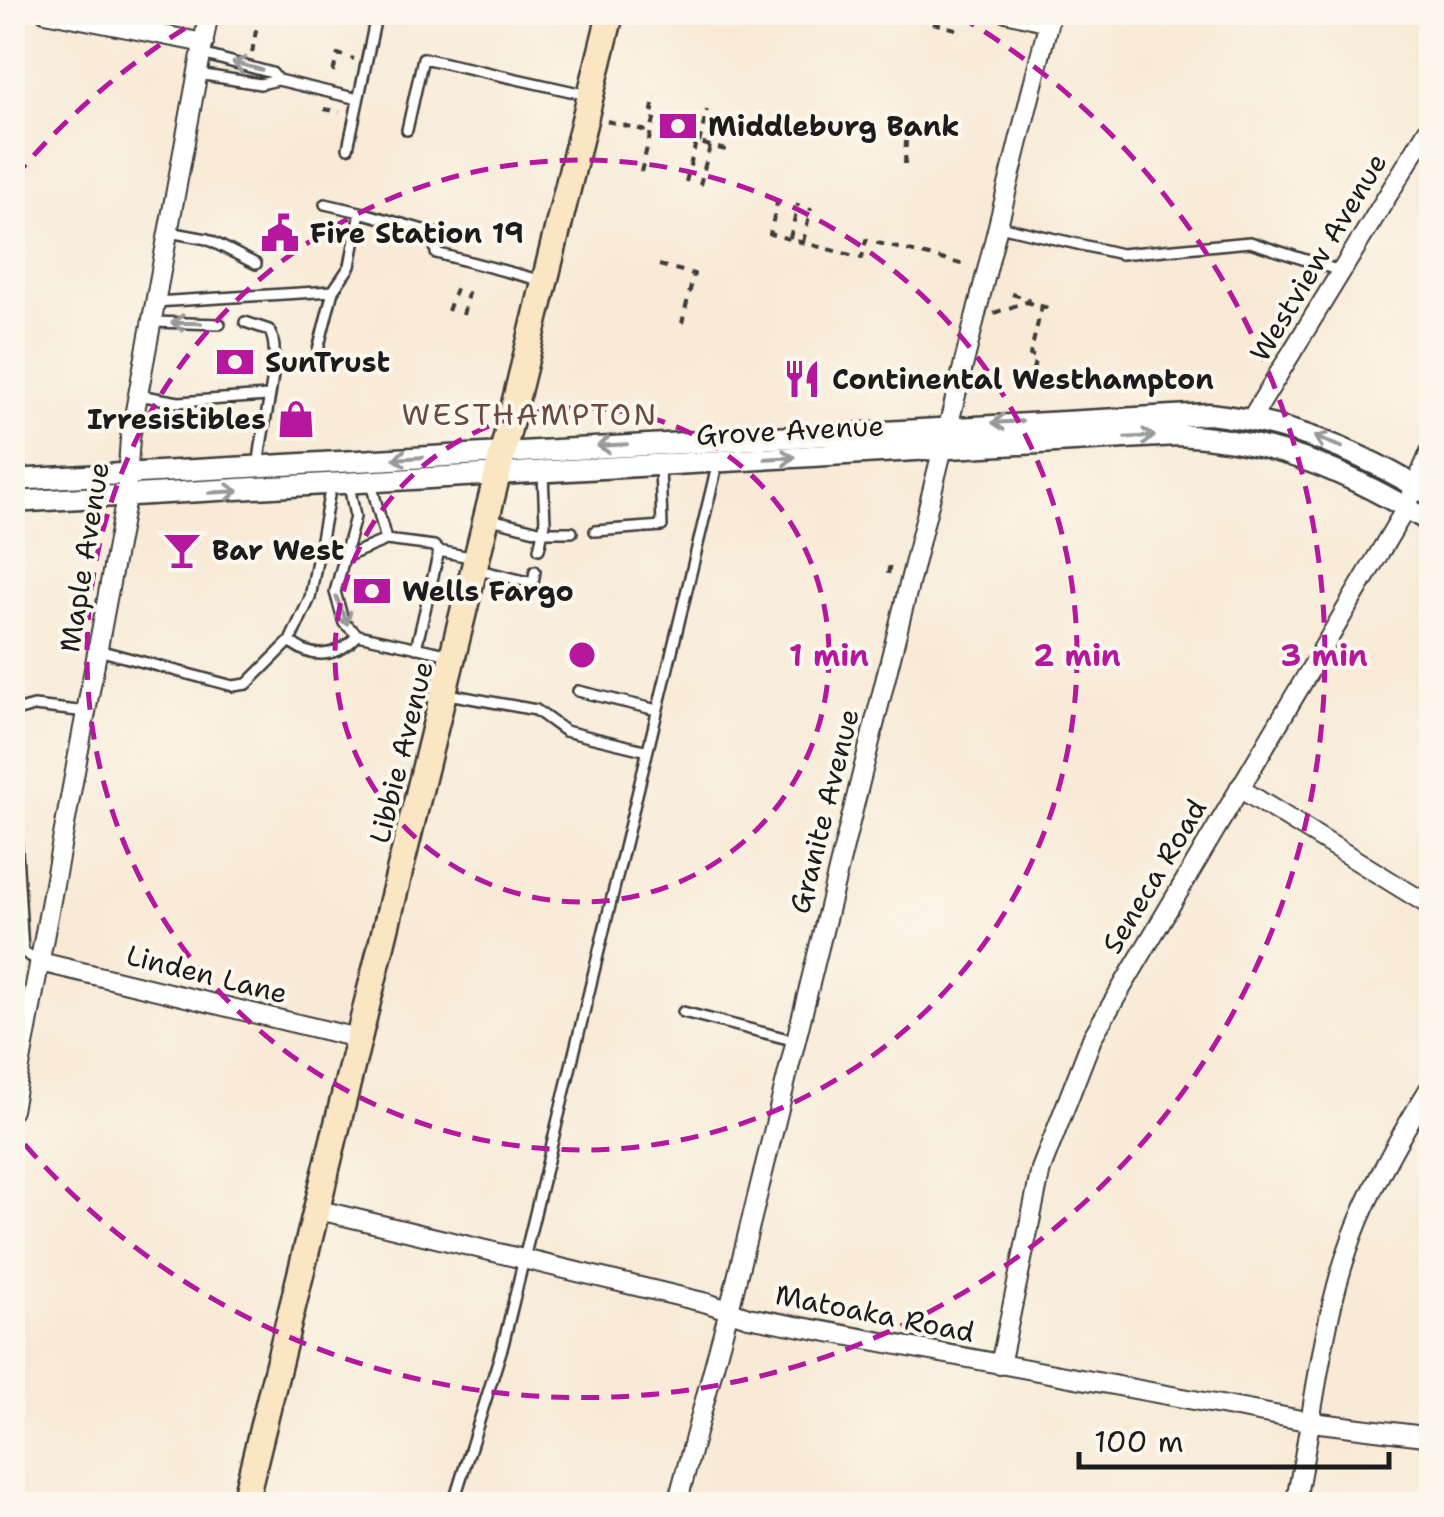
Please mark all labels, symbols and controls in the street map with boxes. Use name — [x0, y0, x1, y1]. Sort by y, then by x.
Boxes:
one-way arrow — [232, 56, 263, 74]
bank icon: Middleburg Bank — [657, 105, 699, 147]
place label: Middleburg Bank — [708, 107, 960, 145]
street label: Westview Avenue — [1241, 146, 1395, 368]
public building icon: Fire Station 19 — [259, 212, 301, 254]
place label: Fire Station 19 — [310, 214, 524, 252]
one-way arrow — [170, 314, 202, 333]
bank icon: SunTrust — [214, 341, 256, 383]
place label: SunTrust — [265, 343, 390, 381]
restaurant icon: Continental Westhampton — [781, 358, 823, 400]
place label: Continental Westhampton — [832, 360, 1214, 398]
district label: WESTHAMPTON — [401, 394, 659, 435]
shop icon: Irresistibles — [275, 398, 317, 440]
place label: Irresistibles — [87, 400, 266, 438]
street label: Grove Avenue — [695, 406, 885, 454]
one-way arrow — [991, 413, 1023, 432]
one-way arrow — [1123, 427, 1155, 446]
one-way arrow — [1313, 432, 1344, 450]
one-way arrow — [597, 436, 629, 455]
one-way arrow — [764, 448, 796, 467]
one-way arrow — [393, 449, 425, 468]
street label: Maple Avenue — [50, 459, 118, 655]
one-way arrow — [207, 482, 239, 501]
bar icon: Bar West — [161, 529, 203, 571]
place label: Bar West — [212, 531, 344, 569]
bank icon: Wells Fargo — [351, 570, 393, 612]
place label: Wells Fargo — [402, 572, 574, 610]
one-way arrow — [334, 596, 352, 626]
text: 1 min — [789, 635, 869, 676]
text: 2 min — [1033, 635, 1121, 676]
text: 3 min — [1280, 635, 1368, 676]
centre of rings — [564, 637, 600, 673]
street label: Libbie Avenue — [360, 657, 442, 847]
street label: Granite Avenue — [780, 705, 868, 917]
street label: Seneca Road — [1093, 792, 1215, 960]
street label: Linden Lane — [123, 936, 291, 1012]
street label: Matoaka Road — [772, 1275, 978, 1351]
scale bar — [1079, 1407, 1389, 1469]
text: 100 m — [1094, 1421, 1184, 1462]

